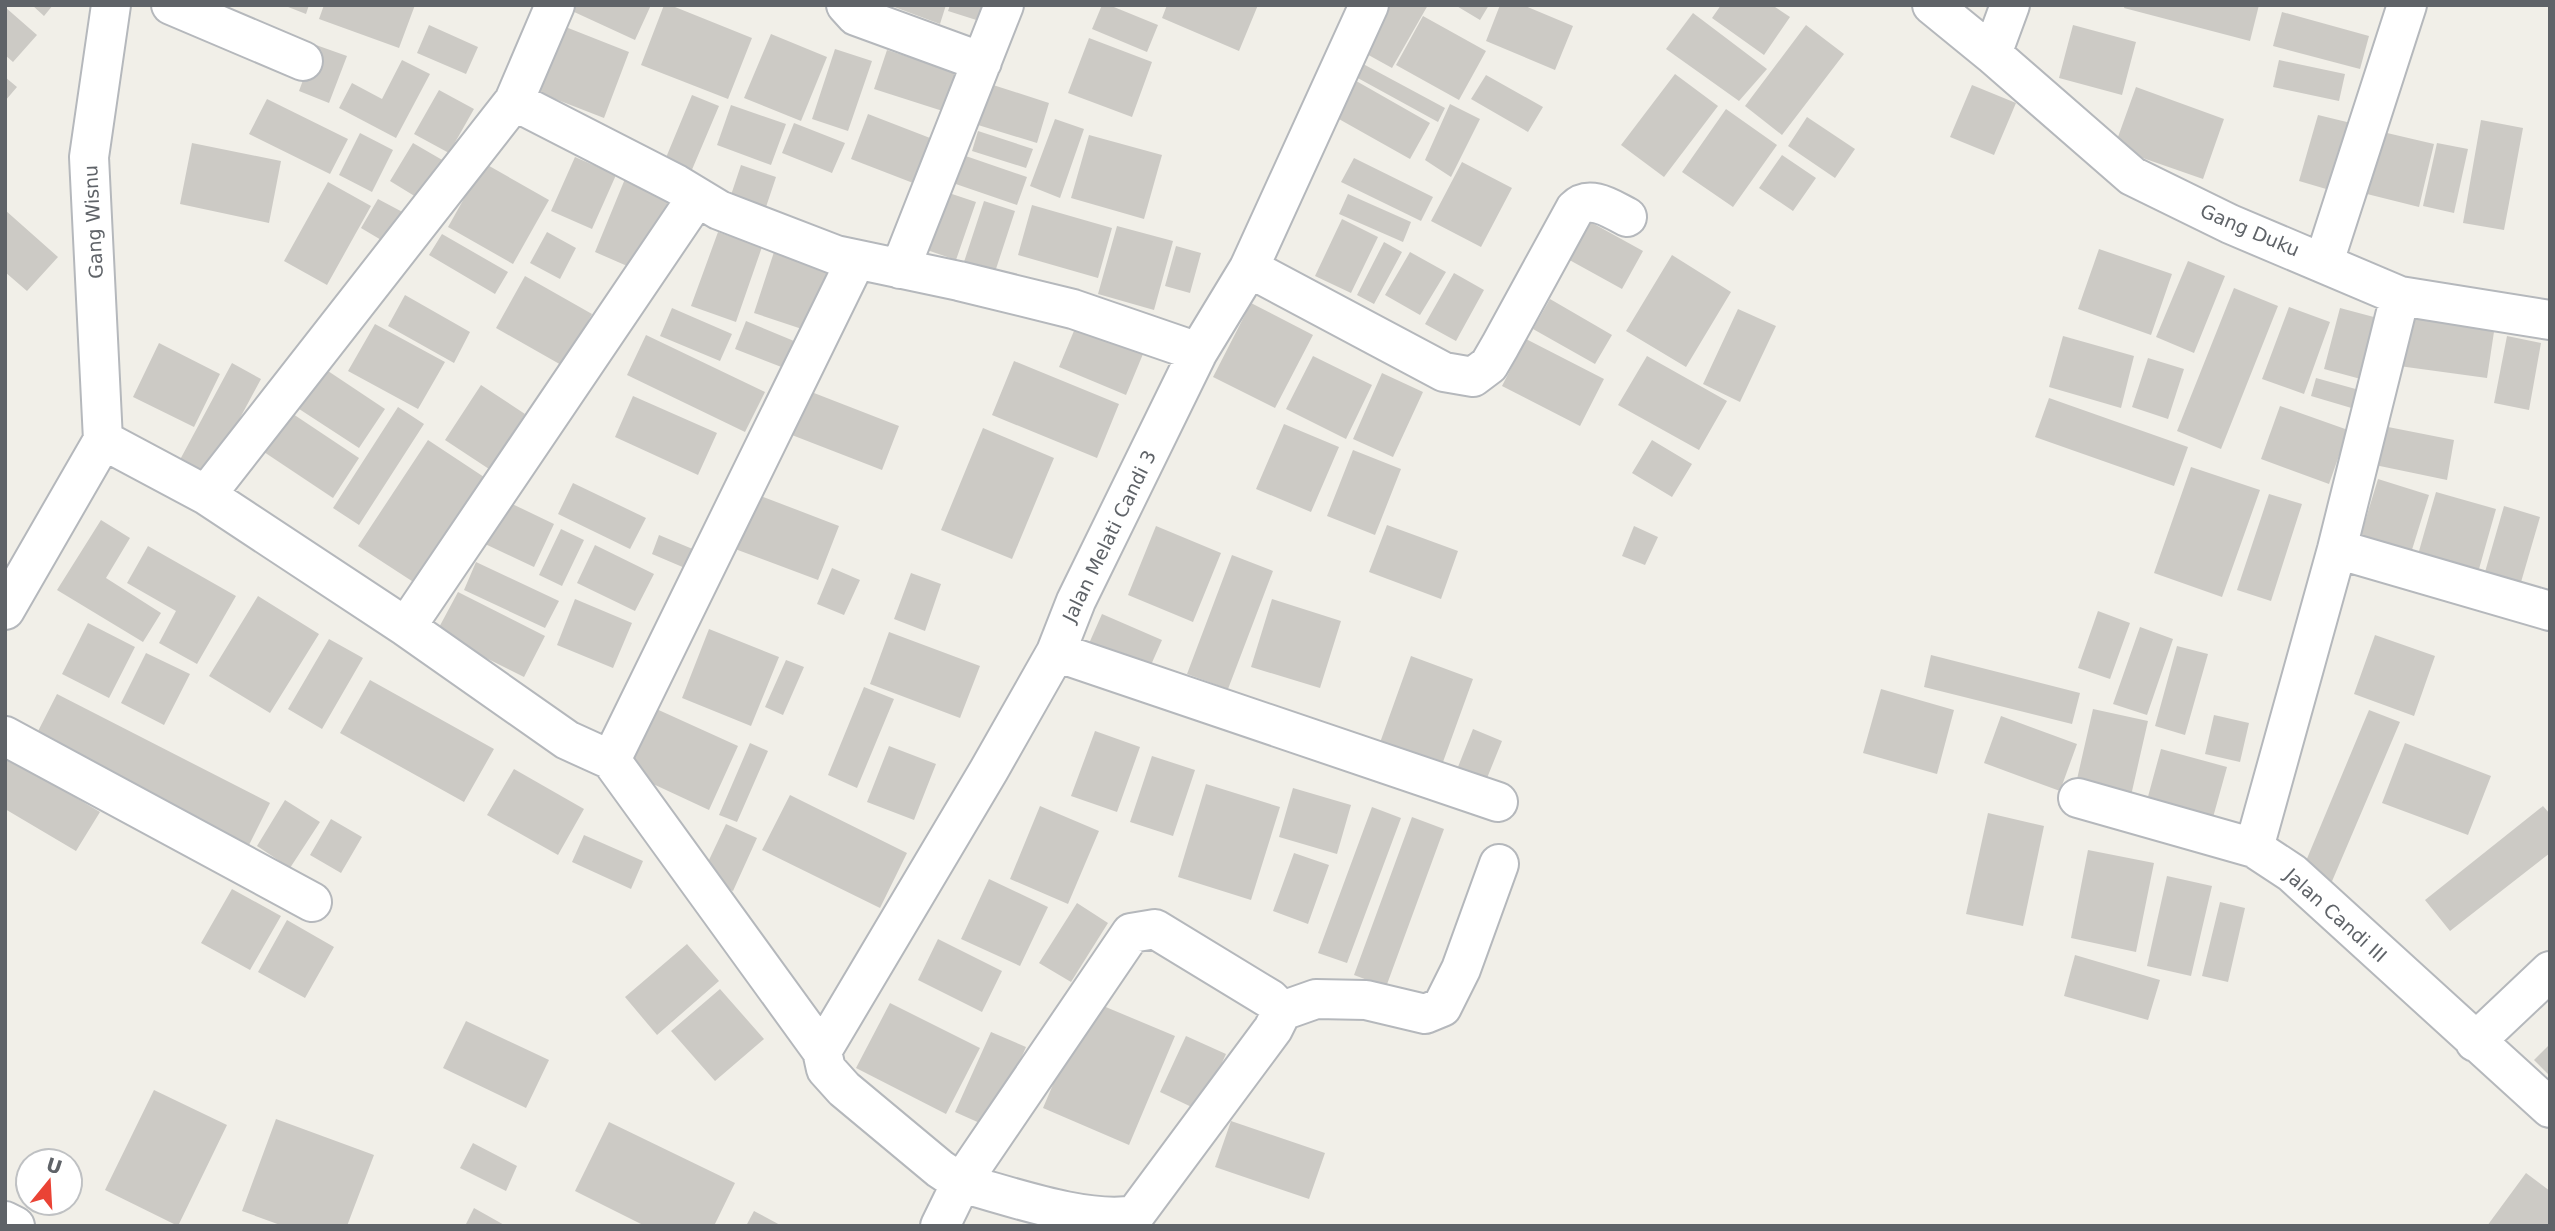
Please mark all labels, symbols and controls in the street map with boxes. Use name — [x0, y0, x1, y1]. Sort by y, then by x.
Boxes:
street label: Gang Wisnu — [79, 164, 107, 280]
street label: Gang Duku — [2197, 199, 2303, 261]
street label: Jalan Melati Candi 3 — [1057, 446, 1160, 626]
street label: Jalan Candi III — [2280, 863, 2391, 966]
north arrow — [14, 1147, 84, 1217]
text: U — [44, 1153, 65, 1179]

